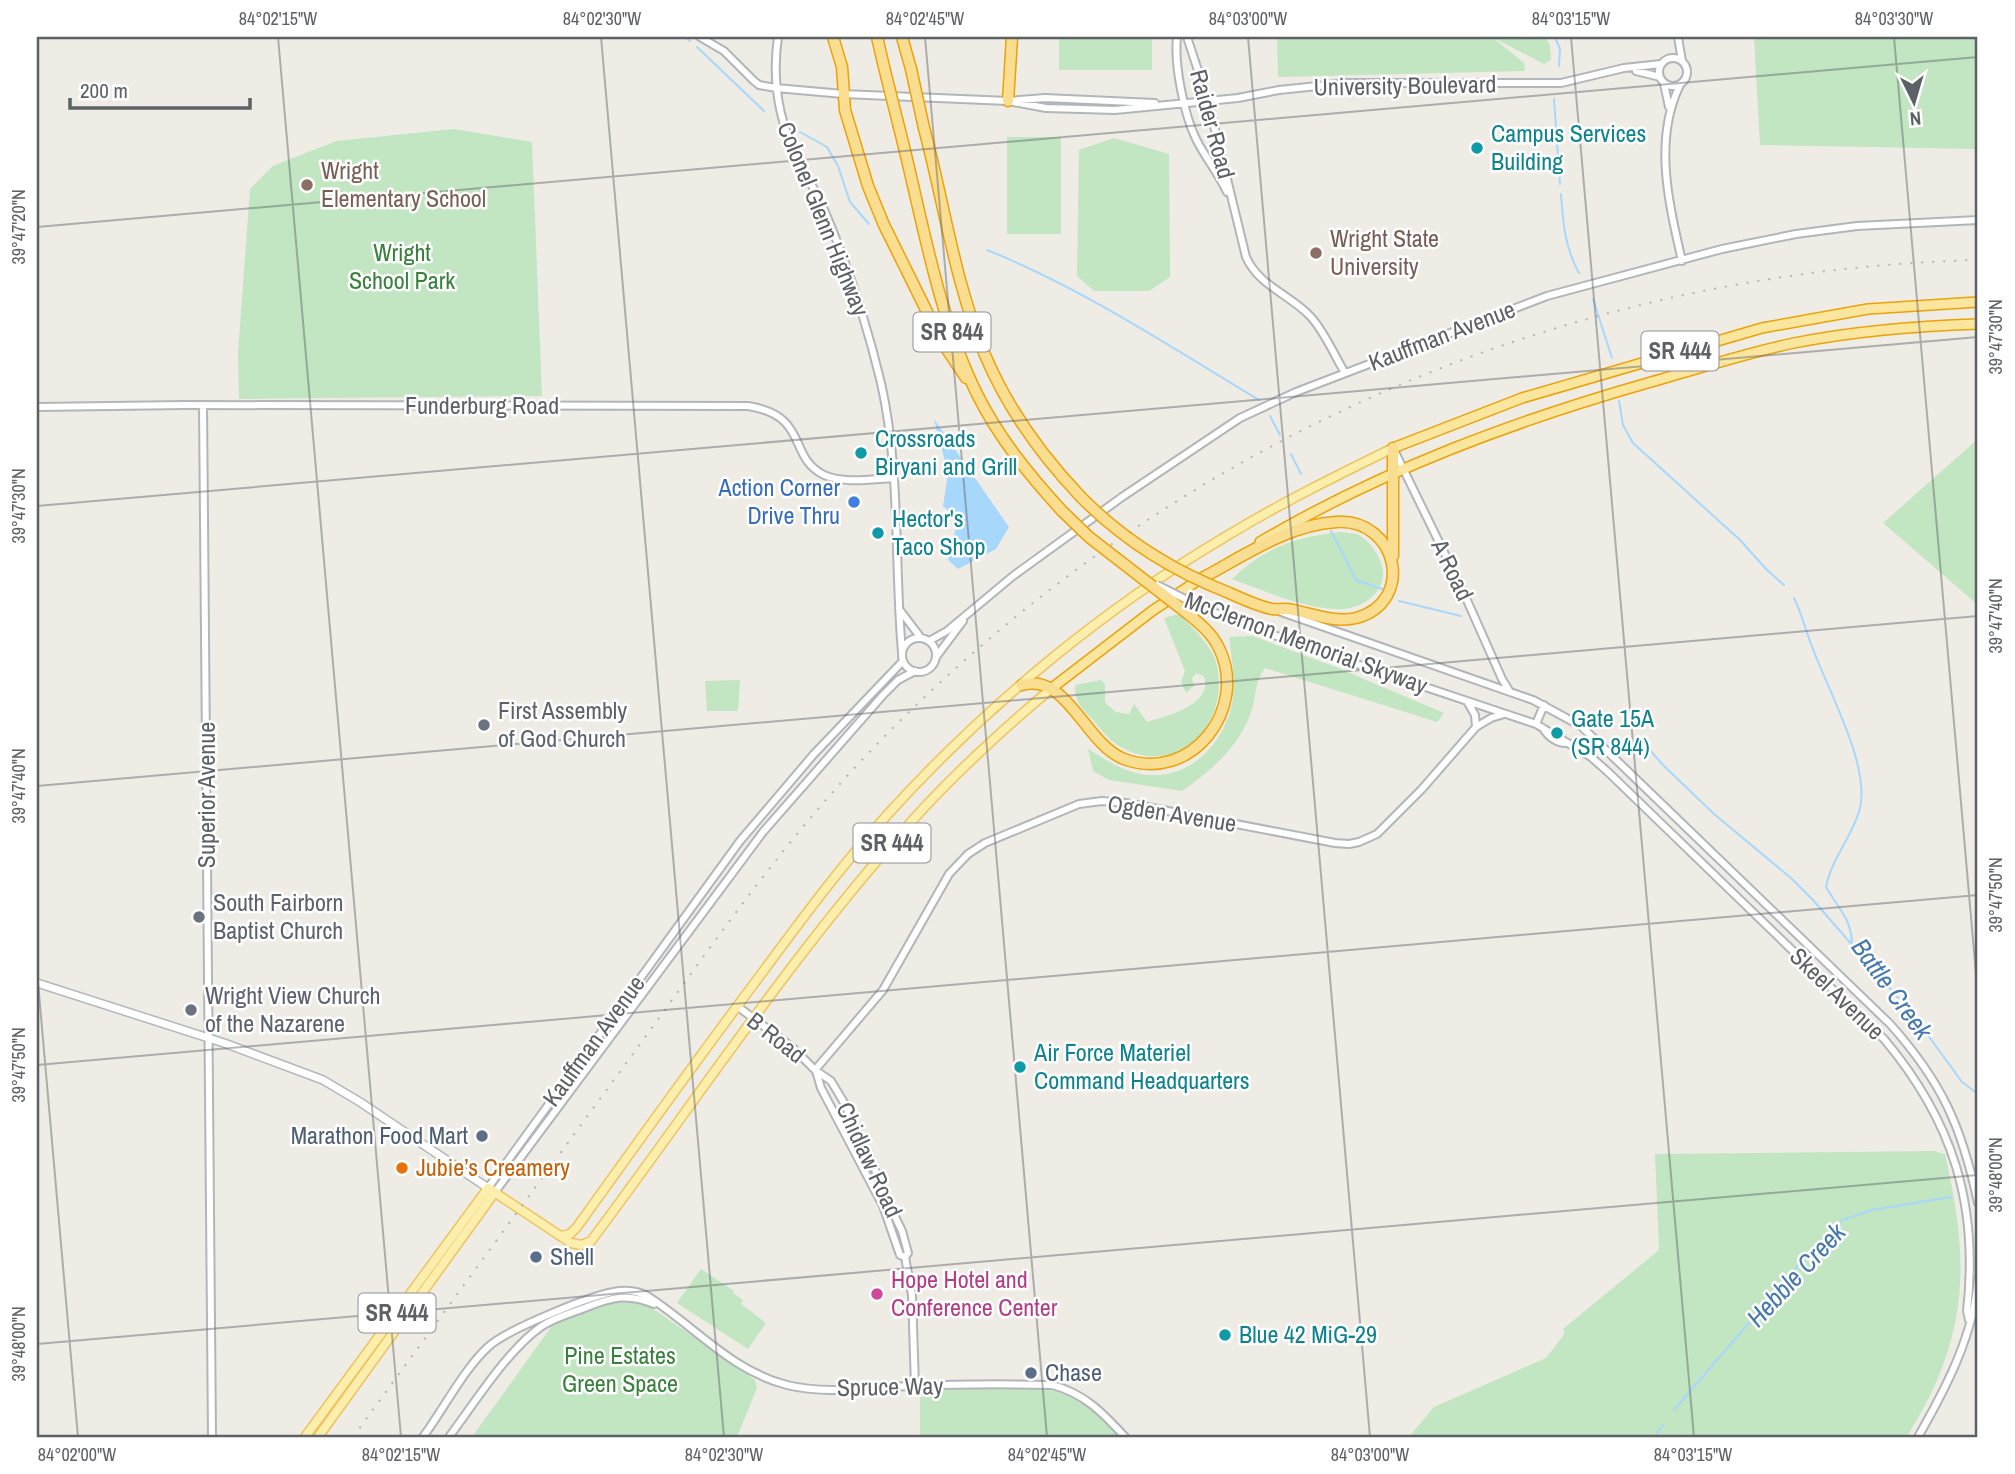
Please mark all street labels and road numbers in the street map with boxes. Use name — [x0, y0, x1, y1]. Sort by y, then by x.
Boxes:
street label: Raider Road — [1183, 66, 1243, 182]
street label: University Boulevard — [1313, 67, 1497, 103]
street label: Colonel Glenn Highway — [770, 117, 878, 321]
street label: Kauffman Avenue — [1364, 292, 1520, 378]
road number: SR 844 — [914, 312, 990, 352]
road number: SR 444 — [1642, 332, 1718, 370]
street label: Funderburg Road — [405, 389, 559, 421]
street label: A Road — [1424, 533, 1481, 606]
street label: McClernon Memorial Skyway — [1181, 583, 1432, 701]
street label: Superior Avenue — [190, 722, 222, 868]
street label: Ogden Avenue — [1106, 787, 1239, 839]
road number: SR 444 — [854, 824, 931, 862]
street label: Skeel Avenue — [1783, 940, 1892, 1046]
street label: Kauffman Avenue — [535, 968, 652, 1112]
street label: B Road — [741, 1004, 812, 1070]
street label: Chidlaw Road — [829, 1097, 911, 1222]
road number: SR 444 — [358, 1294, 436, 1332]
street label: Spruce Way — [836, 1369, 944, 1403]

